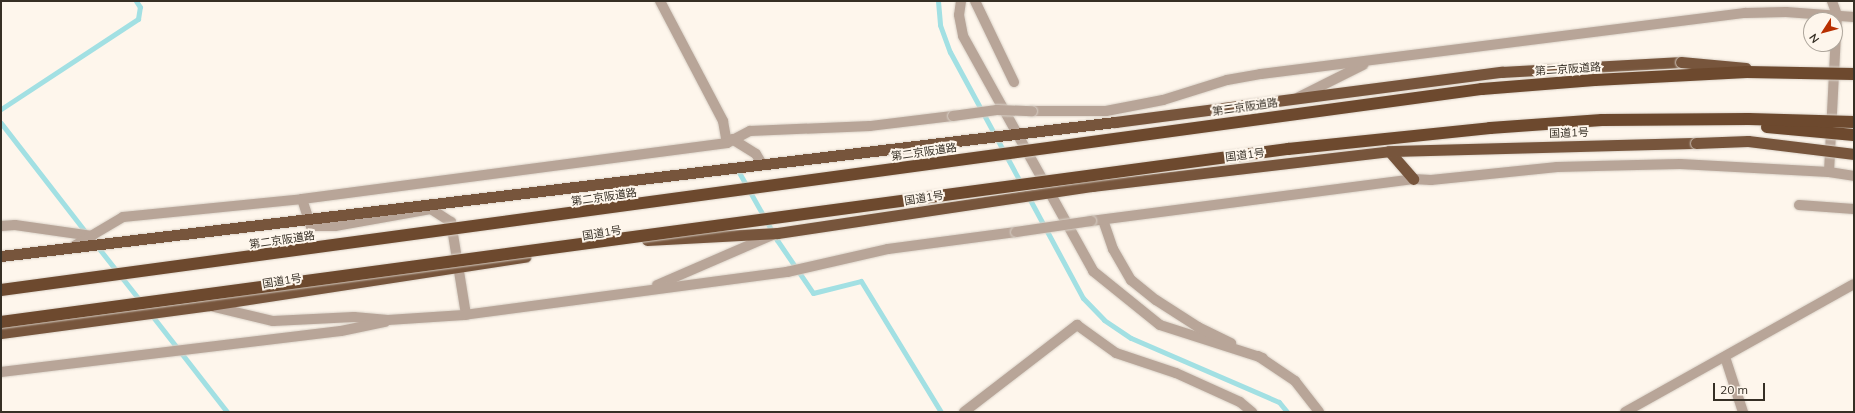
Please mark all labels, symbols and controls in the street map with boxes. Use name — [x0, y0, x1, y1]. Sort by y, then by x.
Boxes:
north arrow — [1803, 12, 1843, 52]
text: N — [1806, 31, 1822, 46]
street label: 第二京阪道路 — [1535, 60, 1601, 78]
street label: 第二京阪道路 — [1211, 96, 1279, 118]
street label: 国道1号 — [1549, 126, 1589, 140]
street label: 第二京阪道路 — [890, 141, 958, 163]
street label: 国道1号 — [1225, 146, 1265, 164]
street label: 第二京阪道路 — [570, 186, 638, 208]
street label: 国道1号 — [903, 188, 945, 208]
street label: 国道1号 — [581, 223, 623, 243]
street label: 第二京阪道路 — [248, 229, 316, 251]
street label: 国道1号 — [261, 271, 303, 291]
scale bar — [1715, 375, 1767, 401]
text: 20 m — [1720, 382, 1748, 397]

